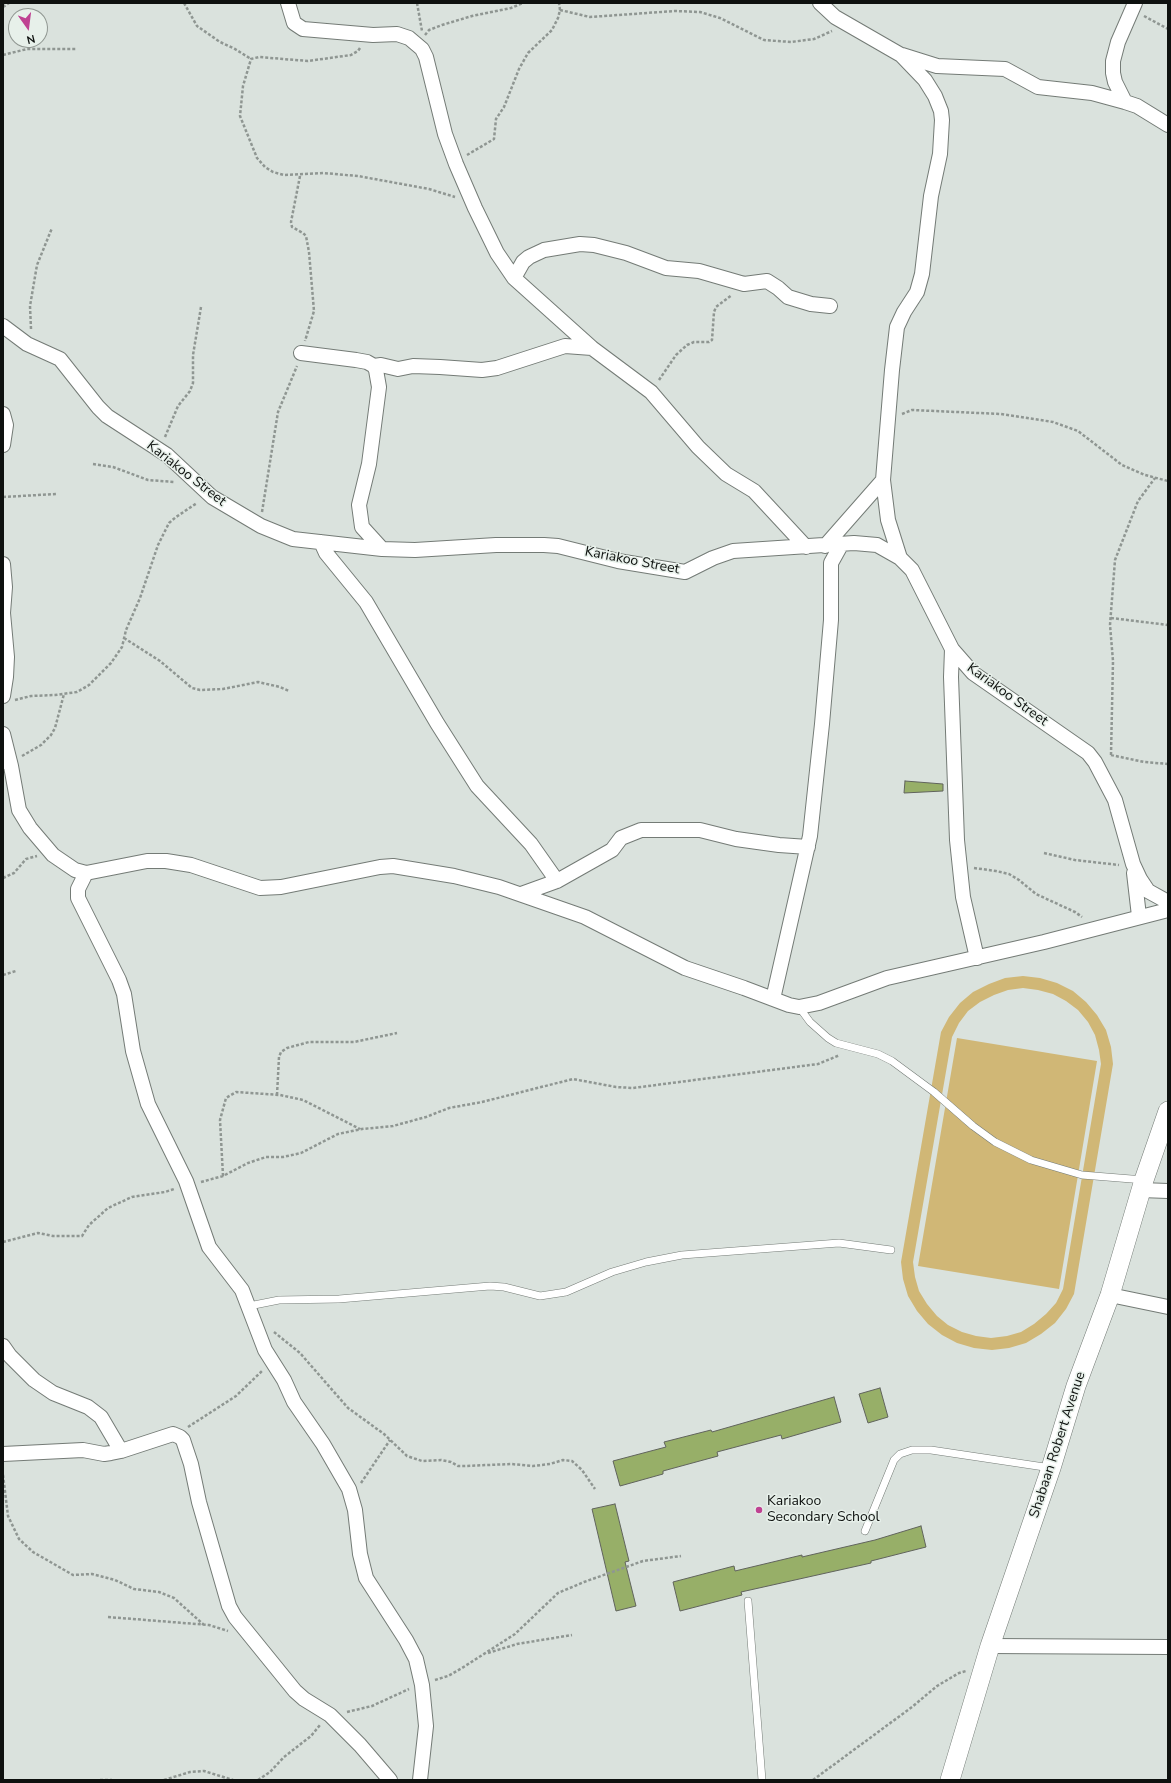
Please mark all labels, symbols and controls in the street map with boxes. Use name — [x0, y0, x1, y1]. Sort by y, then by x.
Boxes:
north arrow — [8, 8, 48, 48]
text: N — [25, 31, 37, 47]
street label: Kariakoo Street — [143, 438, 229, 510]
street label: Kariakoo Street — [583, 544, 681, 578]
street label: Kariakoo Street — [963, 660, 1051, 730]
street label: Shabaan Robert Avenue — [1026, 1370, 1090, 1520]
place label: Kariakoo Secondary School — [767, 1494, 880, 1526]
marker: Kariakoo Secondary School — [754, 1505, 764, 1515]

